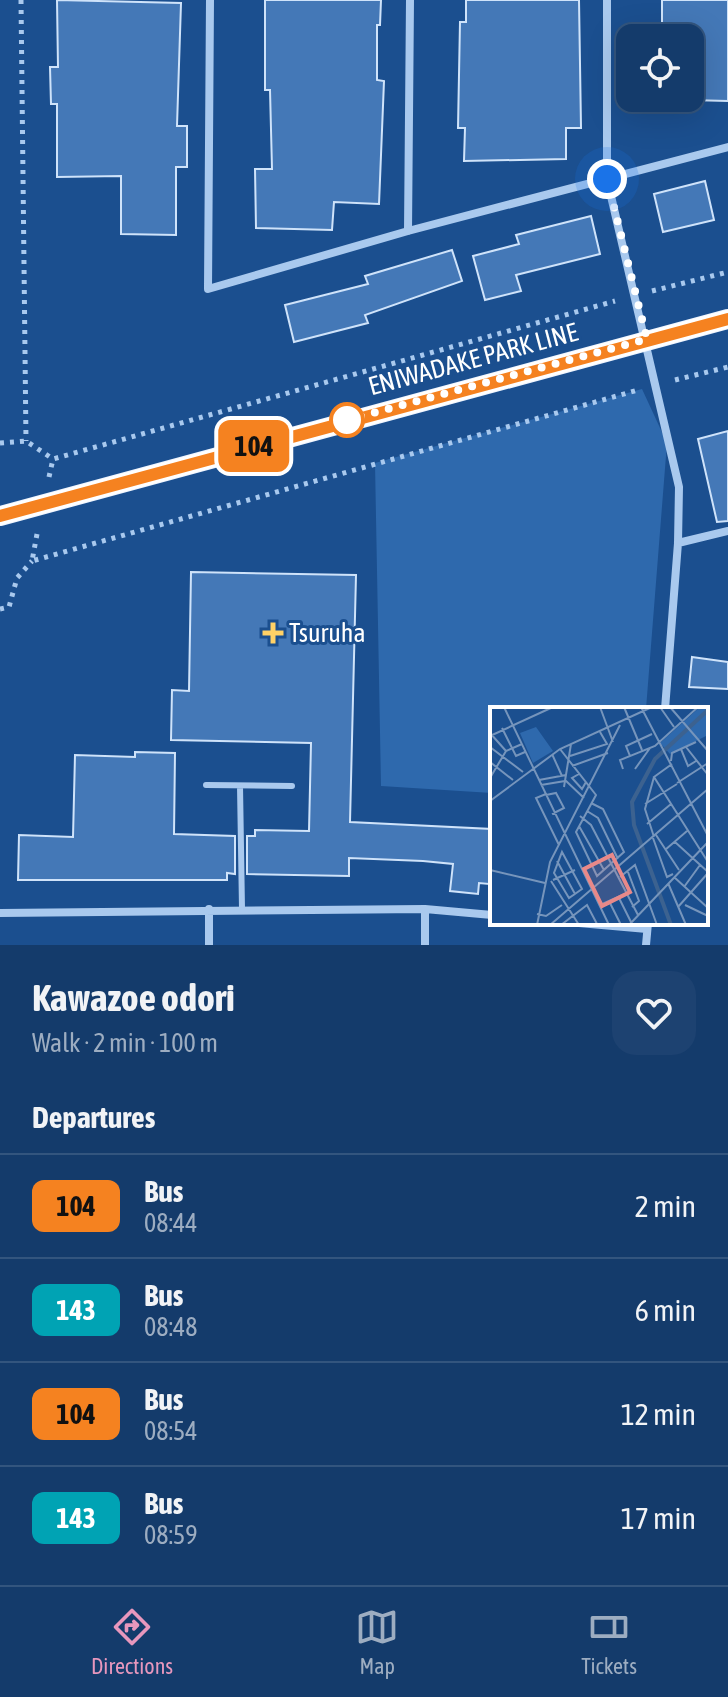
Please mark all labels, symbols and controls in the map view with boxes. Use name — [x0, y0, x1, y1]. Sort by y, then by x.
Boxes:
map controls — [616, 24, 704, 112]
button: locate — [616, 24, 704, 112]
your location — [587, 159, 627, 199]
street label: ENIWADAKE PARK LINE — [365, 317, 581, 401]
unlabelled marker — [330, 403, 364, 437]
line badge: 104 — [208, 420, 300, 472]
text: 104 — [234, 430, 274, 462]
place label: Tsuruha — [289, 618, 366, 648]
marker: Tsuruha — [264, 624, 282, 642]
inset map — [490, 707, 708, 925]
button: heart — [612, 971, 696, 1055]
text: Kawazoe odori — [32, 976, 235, 1019]
text: Walk · 2 min · 100 m — [32, 1028, 218, 1058]
text: Departures — [32, 1100, 155, 1134]
text: Bus — [144, 1174, 183, 1208]
text: 2 min — [635, 1189, 696, 1223]
text: 104 — [56, 1190, 96, 1222]
text: 08:44 — [144, 1208, 198, 1238]
text: Bus — [144, 1278, 183, 1312]
text: 6 min — [635, 1293, 696, 1327]
text: 143 — [56, 1294, 96, 1326]
text: 08:48 — [144, 1312, 198, 1342]
text: Bus — [144, 1382, 183, 1416]
text: 12 min — [621, 1397, 696, 1431]
text: 104 — [56, 1398, 96, 1430]
text: 08:54 — [144, 1416, 198, 1446]
text: Bus — [144, 1486, 183, 1520]
text: 17 min — [621, 1501, 696, 1535]
text: 143 — [56, 1502, 96, 1534]
text: 08:59 — [144, 1520, 198, 1550]
tab: Directions — [91, 1605, 173, 1679]
tab: Map — [355, 1605, 399, 1679]
tab: Tickets — [581, 1605, 637, 1679]

